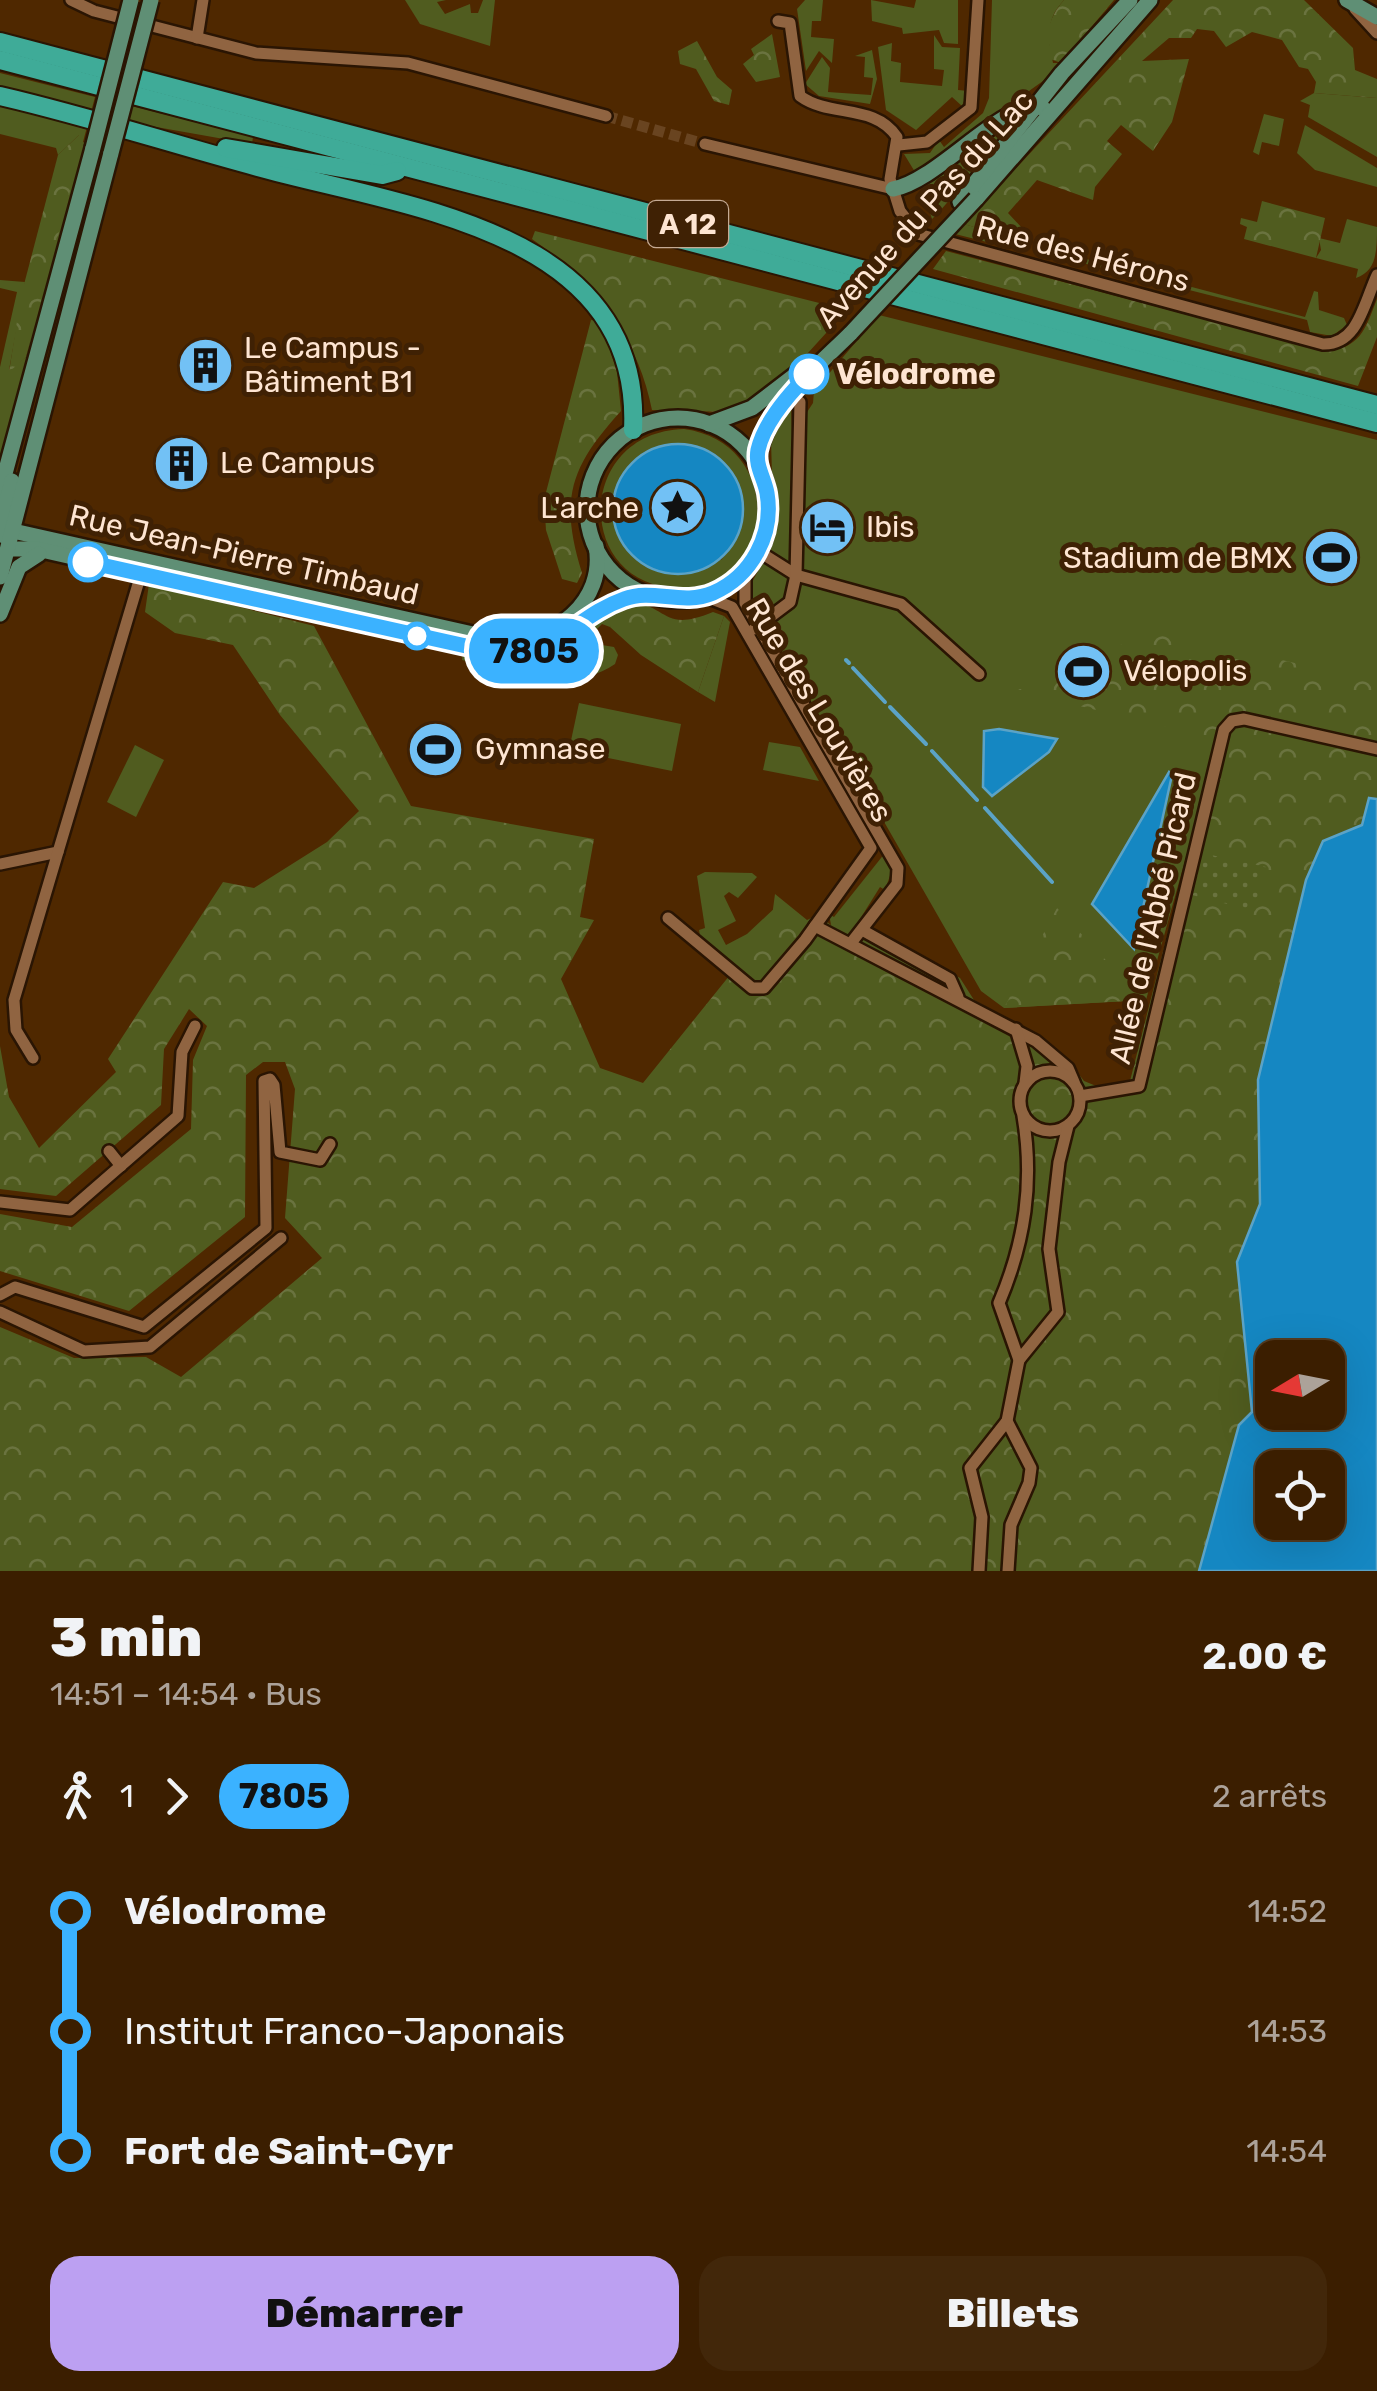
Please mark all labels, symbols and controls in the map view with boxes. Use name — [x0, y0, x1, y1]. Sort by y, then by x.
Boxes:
street label: Avenue du Pas du Lac — [809, 83, 1041, 335]
road number: A 12 — [648, 201, 728, 247]
street label: Rue des Hérons — [972, 208, 1194, 300]
place label: Le Campus - Bâtiment B1 — [244, 330, 421, 400]
building icon: Le Campus - Bâtiment B1 — [175, 335, 235, 395]
marker: Vélodrome — [790, 355, 828, 393]
place label: Vélodrome — [836, 356, 996, 392]
building icon: Le Campus — [151, 433, 211, 493]
place label: Le Campus — [220, 445, 375, 481]
place icon: L'arche — [648, 478, 708, 538]
place label: L'arche — [540, 490, 639, 526]
street label: Rue Jean-Pierre Timbaud — [66, 497, 422, 613]
hotel icon: Ibis — [797, 497, 857, 557]
place label: Ibis — [866, 509, 915, 545]
sports icon: Stadium de BMX — [1301, 528, 1361, 588]
place label: Stadium de BMX — [1063, 540, 1292, 576]
unlabelled marker — [69, 543, 107, 581]
street label: Rue des Louvières — [738, 591, 900, 829]
line badge: 7805 — [464, 618, 604, 684]
unlabelled marker — [404, 623, 430, 649]
text: 7805 — [489, 630, 579, 672]
sports icon: Vélopolis — [1054, 641, 1114, 701]
place label: Vélopolis — [1123, 653, 1247, 689]
sports icon: Gymnase — [406, 719, 466, 779]
place label: Gymnase — [475, 731, 606, 767]
street label: Allée de l'Abbé Picard — [1102, 769, 1204, 1067]
north arrow — [1255, 1340, 1345, 1430]
map controls — [1255, 1340, 1345, 1540]
button: locate — [1255, 1450, 1345, 1540]
text: 3 min — [50, 1605, 203, 1670]
text: 2.00 € — [1202, 1633, 1327, 1679]
text: 14:51 – 14:54 · Bus — [50, 1675, 322, 1713]
icon: walk — [50, 1769, 105, 1824]
icon: forward — [149, 1769, 204, 1824]
text: 7805 — [239, 1775, 329, 1817]
text: 1 — [120, 1777, 134, 1815]
text: 2 arrêts — [1212, 1777, 1327, 1815]
text: Vélodrome — [124, 1888, 327, 1934]
text: 14:52 — [1247, 1892, 1327, 1930]
text: Institut Franco-Japonais — [124, 2008, 565, 2054]
text: 14:53 — [1247, 2012, 1327, 2050]
text: Fort de Saint-Cyr — [124, 2128, 453, 2174]
text: 14:54 — [1246, 2132, 1327, 2170]
button: Démarrer — [50, 2256, 679, 2371]
button: Billets — [699, 2256, 1327, 2371]

